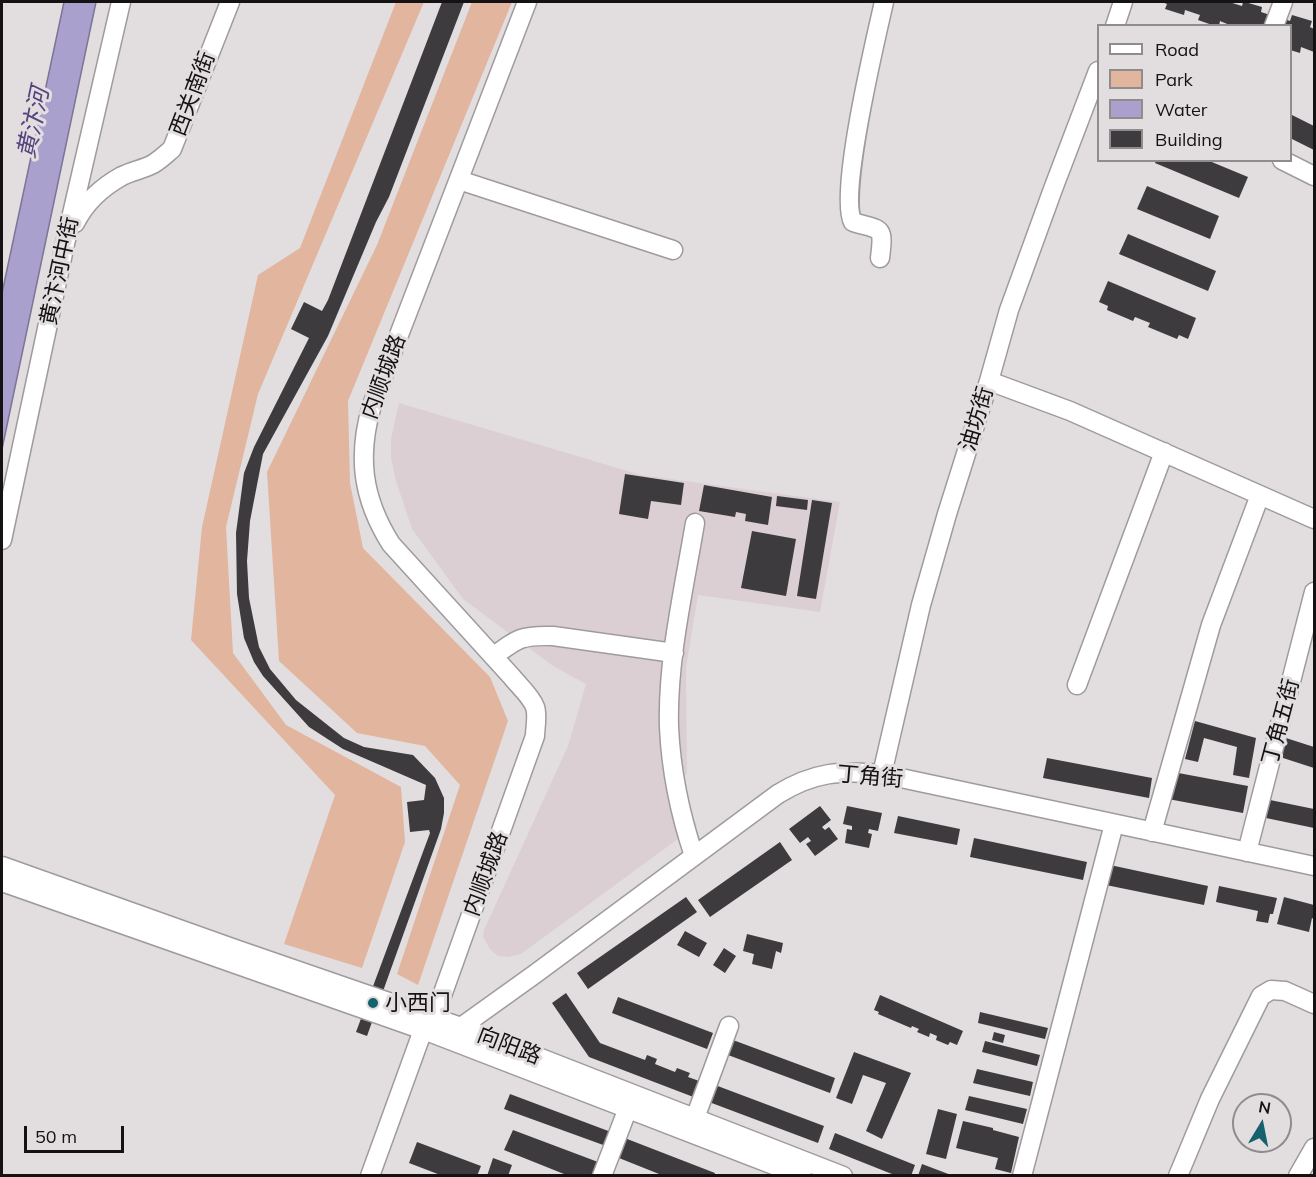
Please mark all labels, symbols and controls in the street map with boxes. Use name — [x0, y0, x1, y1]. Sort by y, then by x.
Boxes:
legend — [1097, 24, 1292, 162]
text: Road — [1155, 38, 1199, 61]
street label: 西关南街 — [165, 48, 221, 140]
text: Park — [1155, 68, 1193, 91]
water label: 黄汴河 — [12, 85, 56, 161]
text: Water — [1155, 98, 1207, 121]
text: Building — [1155, 128, 1223, 151]
street label: 黄汴河中街 — [36, 214, 84, 328]
street label: 内顺城路 — [357, 331, 411, 423]
street label: 油坊街 — [955, 384, 999, 454]
street label: 丁角五街 — [1257, 676, 1305, 768]
street label: 丁角街 — [836, 761, 904, 793]
street label: 内顺城路 — [459, 828, 513, 920]
place label: 小西门 — [385, 990, 451, 1016]
marker: 小西门 — [366, 996, 380, 1010]
street label: 向阳路 — [473, 1022, 545, 1070]
north arrow — [1232, 1093, 1292, 1153]
text: N — [1257, 1096, 1272, 1118]
scale bar — [27, 1114, 128, 1152]
text: 50 m — [35, 1125, 77, 1148]

